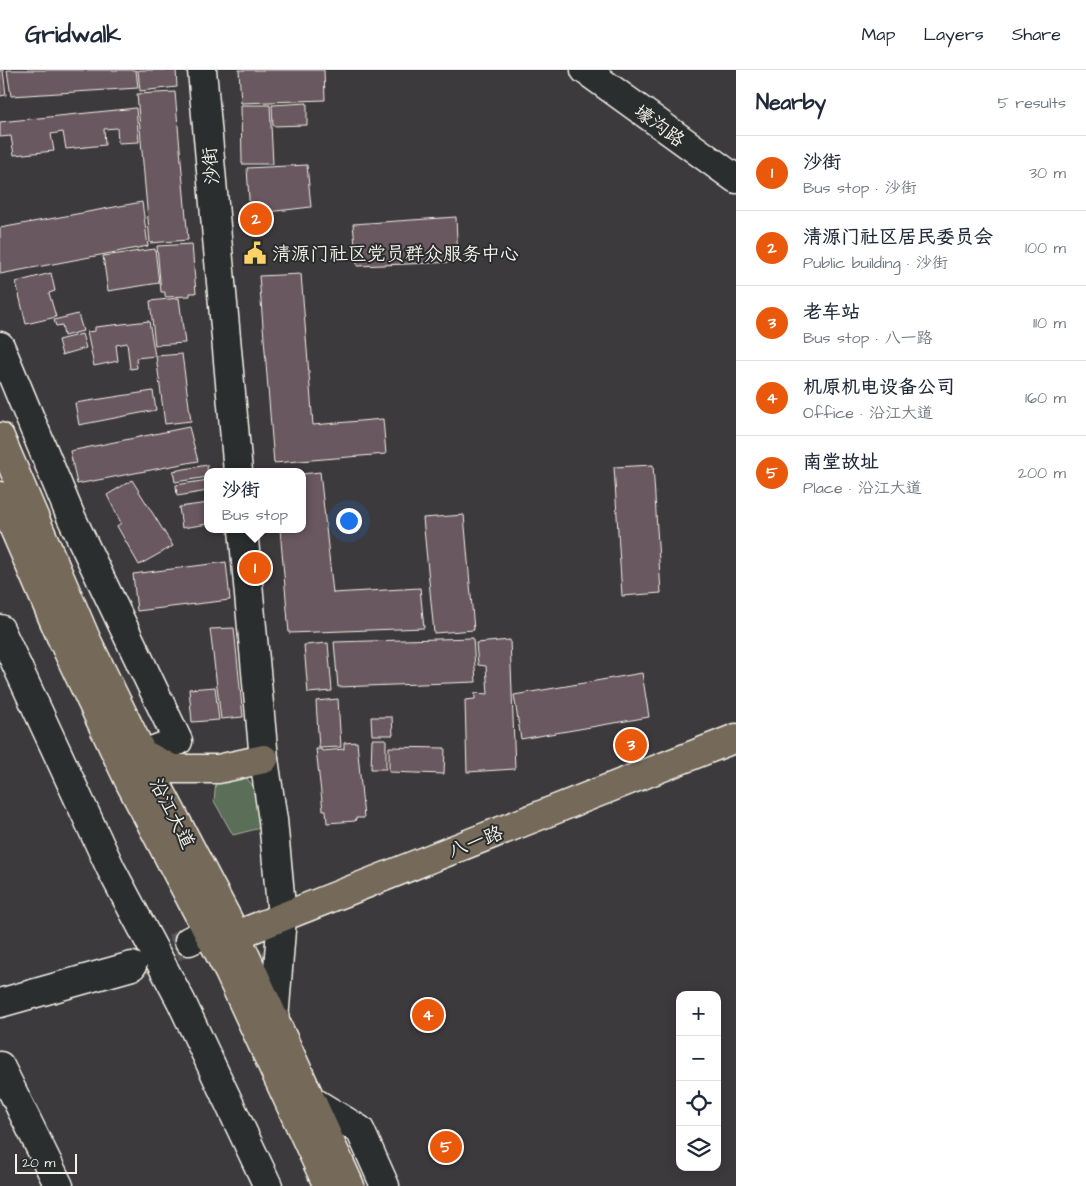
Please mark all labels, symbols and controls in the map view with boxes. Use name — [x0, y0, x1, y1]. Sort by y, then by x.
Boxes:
text: Gridwalk — [25, 18, 121, 52]
text: Map — [861, 22, 895, 47]
text: Layers — [923, 22, 984, 47]
text: Share — [1012, 22, 1061, 47]
text: Nearby — [756, 88, 826, 117]
text: 5 results — [998, 92, 1066, 114]
street label: 壕沟路 — [628, 99, 690, 154]
street label: 沙街 — [196, 146, 227, 186]
text: 沙街 — [803, 149, 841, 176]
text: 1 — [771, 162, 773, 184]
text: 30 m — [1029, 162, 1066, 184]
text: Bus stop · 沙街 — [803, 177, 916, 199]
pin: 2 — [240, 200, 272, 238]
text: 清源门社区居民委员会 — [803, 224, 993, 251]
text: 2 — [767, 237, 777, 259]
text: 100 m — [1025, 237, 1066, 259]
public building icon: 清源门社区党员群众服务中心 — [242, 240, 268, 266]
place label: 清源门社区党员群众服务中心 — [272, 241, 519, 268]
text: Public building · 沙街 — [803, 252, 948, 274]
text: 老车站 — [803, 299, 860, 326]
text: 3 — [768, 312, 776, 334]
text: 110 m — [1033, 312, 1066, 334]
text: Bus stop · 八一路 — [803, 327, 932, 349]
text: 机原机电设备公司 — [803, 374, 955, 401]
text: 4 — [767, 387, 777, 409]
text: 160 m — [1025, 387, 1066, 409]
text: Office · 沿江大道 — [803, 402, 933, 424]
text: 南堂故址 — [803, 449, 879, 476]
text: 5 — [766, 462, 778, 484]
text: 200 m — [1018, 462, 1066, 484]
popup — [204, 468, 306, 533]
text: 沙街 — [222, 477, 260, 504]
text: Place · 沿江大道 — [803, 477, 922, 499]
text: Bus stop — [222, 504, 288, 526]
your location — [336, 508, 362, 534]
pin: 1 — [239, 549, 271, 587]
pin: 3 — [615, 726, 647, 764]
street label: 沿江大道 — [142, 774, 201, 854]
street label: 八一路 — [444, 820, 507, 865]
map controls — [676, 991, 721, 1171]
button: + — [676, 991, 721, 1036]
pin: 4 — [412, 996, 444, 1034]
button: − — [676, 1036, 721, 1081]
button: locate — [676, 1081, 721, 1126]
button: layers — [676, 1126, 721, 1171]
pin: 5 — [430, 1128, 462, 1166]
scale bar — [15, 1151, 78, 1174]
text: 20 m — [22, 1153, 55, 1173]

